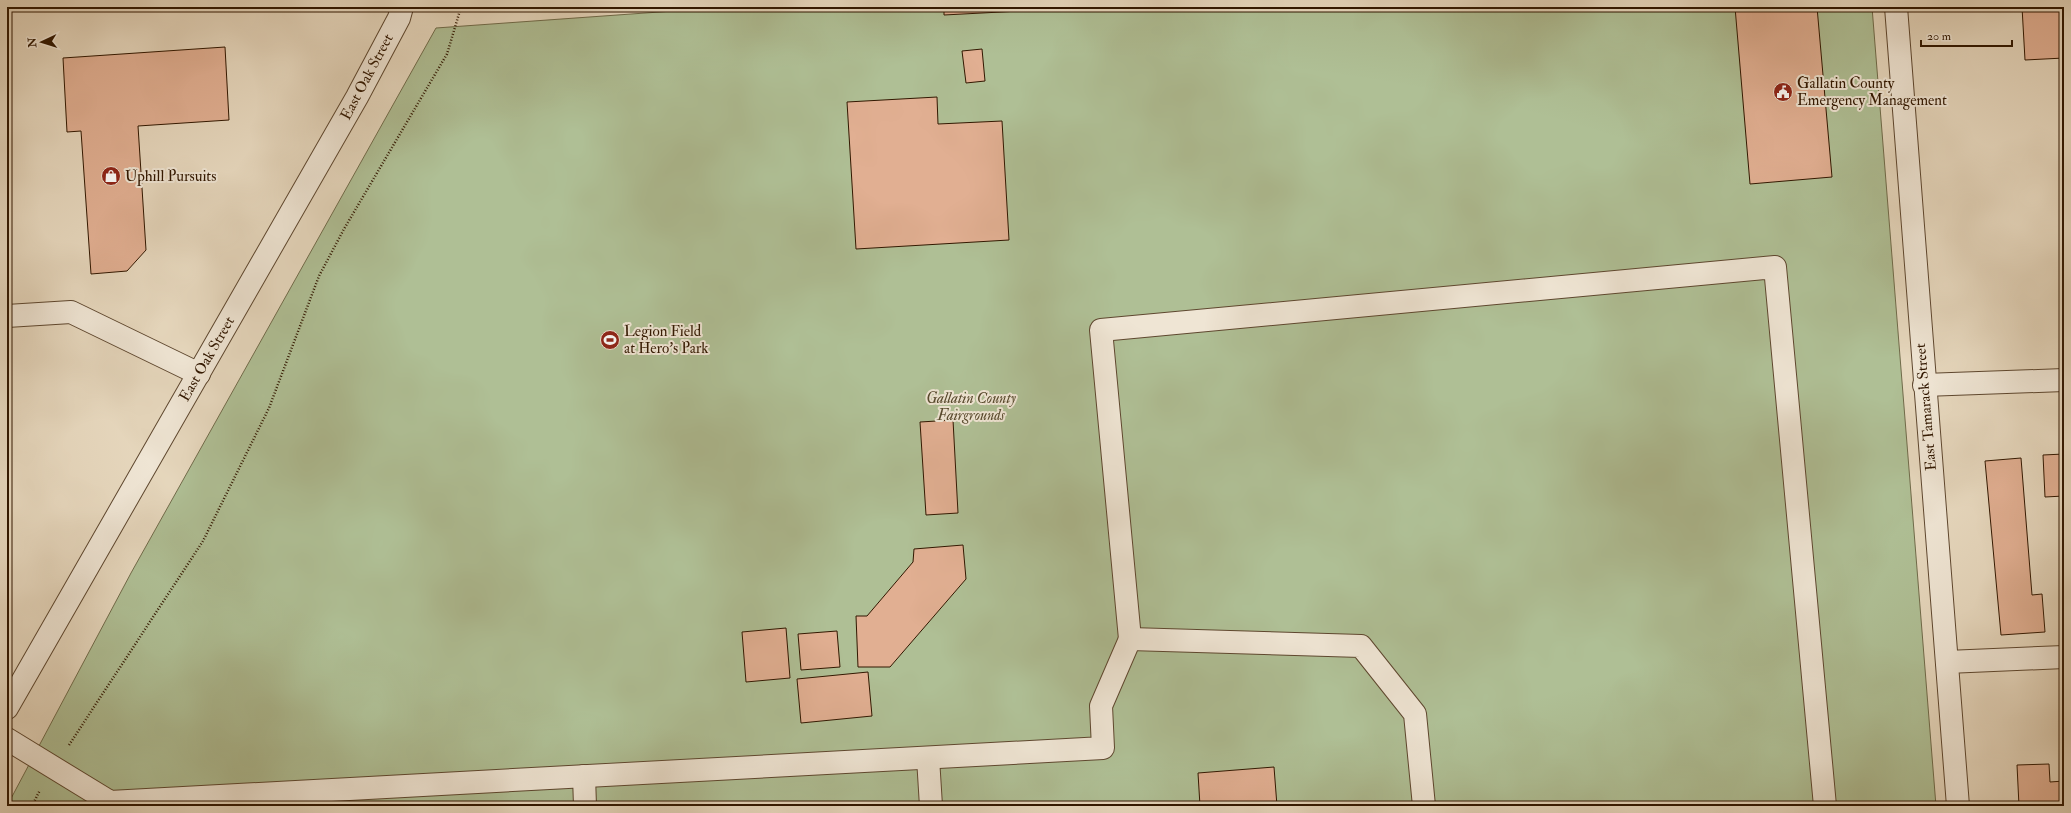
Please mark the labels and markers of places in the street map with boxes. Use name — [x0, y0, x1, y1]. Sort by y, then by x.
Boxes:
place label: Gallatin County Emergency Management — [1797, 74, 1947, 110]
public building icon: Gallatin County Emergency Management — [1772, 81, 1794, 103]
shop icon: Uphill Pursuits — [100, 165, 122, 187]
place label: Uphill Pursuits — [125, 167, 216, 187]
place label: Legion Field at Hero's Park — [624, 322, 709, 358]
sports icon: Legion Field at Hero's Park — [599, 329, 621, 351]

